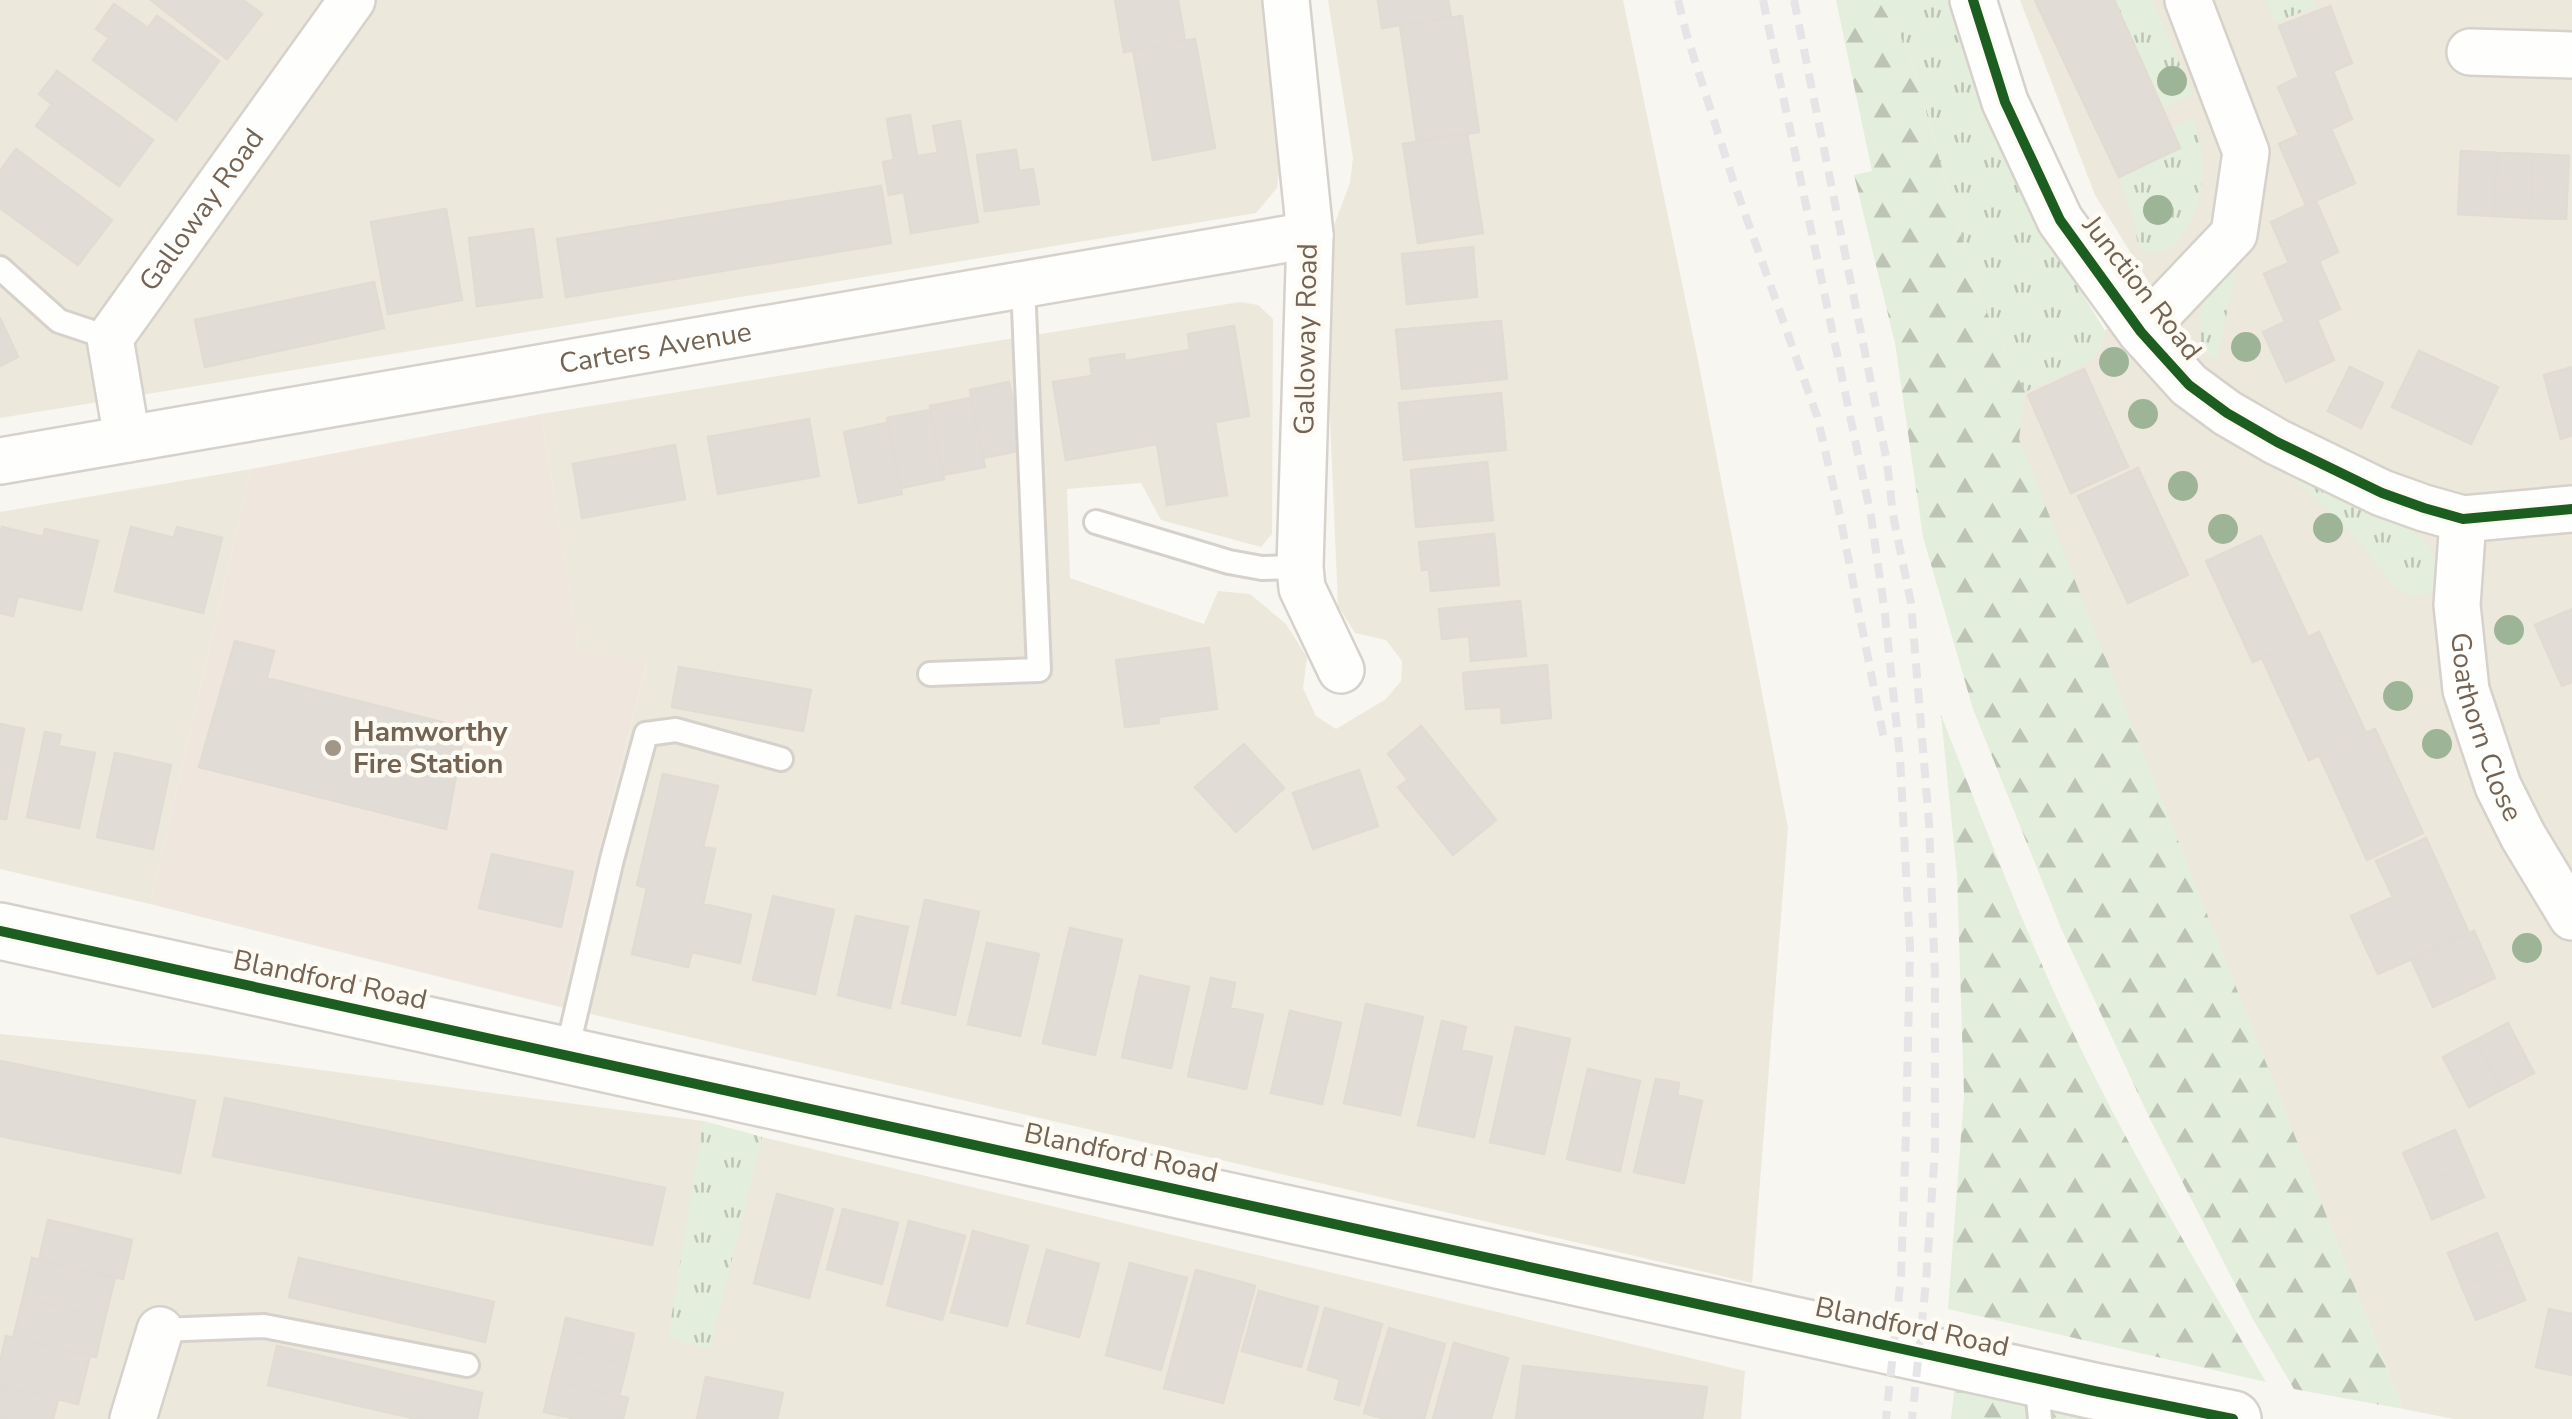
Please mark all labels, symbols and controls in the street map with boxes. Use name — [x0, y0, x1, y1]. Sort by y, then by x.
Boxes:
street label: Galloway Road — [130, 121, 273, 299]
street label: Junction Road — [2073, 207, 2210, 368]
street label: Galloway Road — [1285, 243, 1327, 435]
street label: Carters Avenue — [556, 313, 754, 383]
street label: Goathorn Close — [2441, 631, 2532, 828]
place label: Hamworthy Fire Station — [353, 713, 508, 783]
marker: Hamworthy Fire Station — [322, 737, 344, 759]
street label: Blandford Road — [230, 941, 430, 1019]
street label: Blandford Road — [1021, 1114, 1221, 1192]
street label: Blandford Road — [1812, 1288, 2012, 1366]

